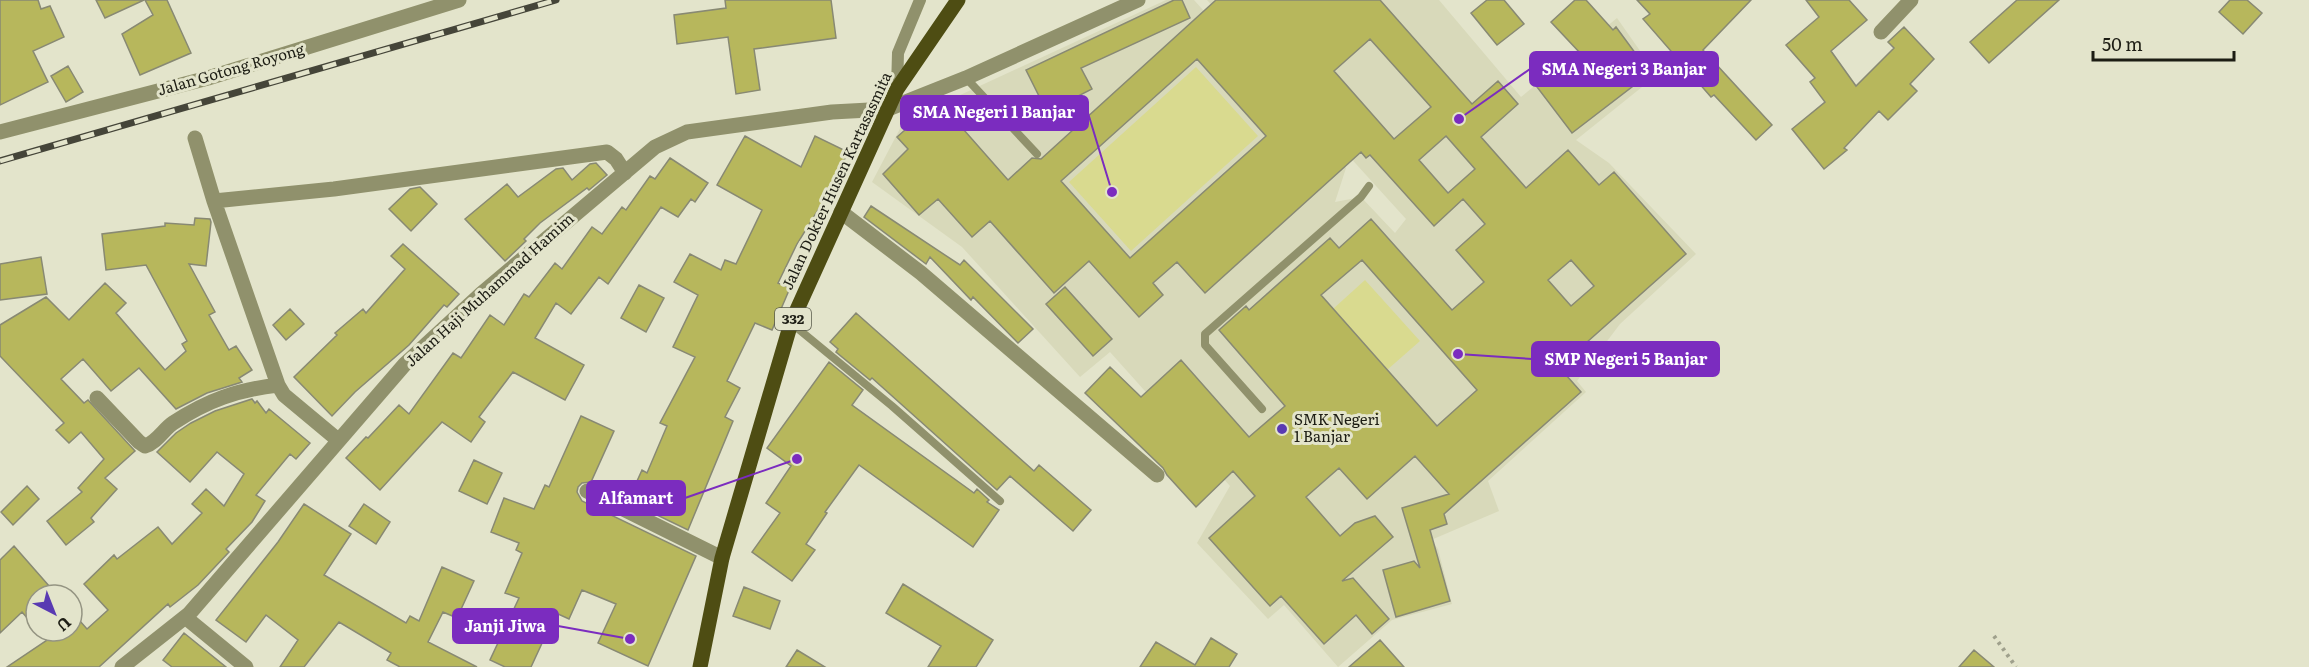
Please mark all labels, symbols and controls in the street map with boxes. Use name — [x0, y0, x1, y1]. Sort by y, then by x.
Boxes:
scale bar — [2093, 24, 2234, 62]
text: 50 m — [2102, 30, 2143, 57]
street label: Jalan Gotong Royong — [155, 36, 307, 101]
callout: SMA Negeri 3 Banjar — [1530, 52, 1718, 86]
text: SMA Negeri 3 Banjar — [1542, 56, 1707, 80]
street label: Jalan Dokter Husen Kartasasmita — [775, 67, 897, 293]
callout: SMA Negeri 1 Banjar — [901, 96, 1088, 130]
text: SMA Negeri 1 Banjar — [913, 99, 1076, 123]
street label: Jalan Haji Muhammad Hamim — [399, 206, 579, 371]
road number: 332 — [775, 308, 811, 330]
callout: SMP Negeri 5 Banjar — [1532, 342, 1719, 376]
text: SMP Negeri 5 Banjar — [1545, 346, 1708, 370]
place label: SMK Negeri 1 Banjar — [1294, 407, 1380, 447]
marker: SMK Negeri 1 Banjar — [1275, 422, 1289, 436]
callout: Alfamart — [587, 481, 685, 515]
text: Alfamart — [599, 485, 673, 509]
north arrow — [24, 583, 84, 643]
callout: Janji Jiwa — [453, 609, 558, 643]
text: U — [52, 612, 77, 638]
text: Janji Jiwa — [464, 613, 546, 637]

